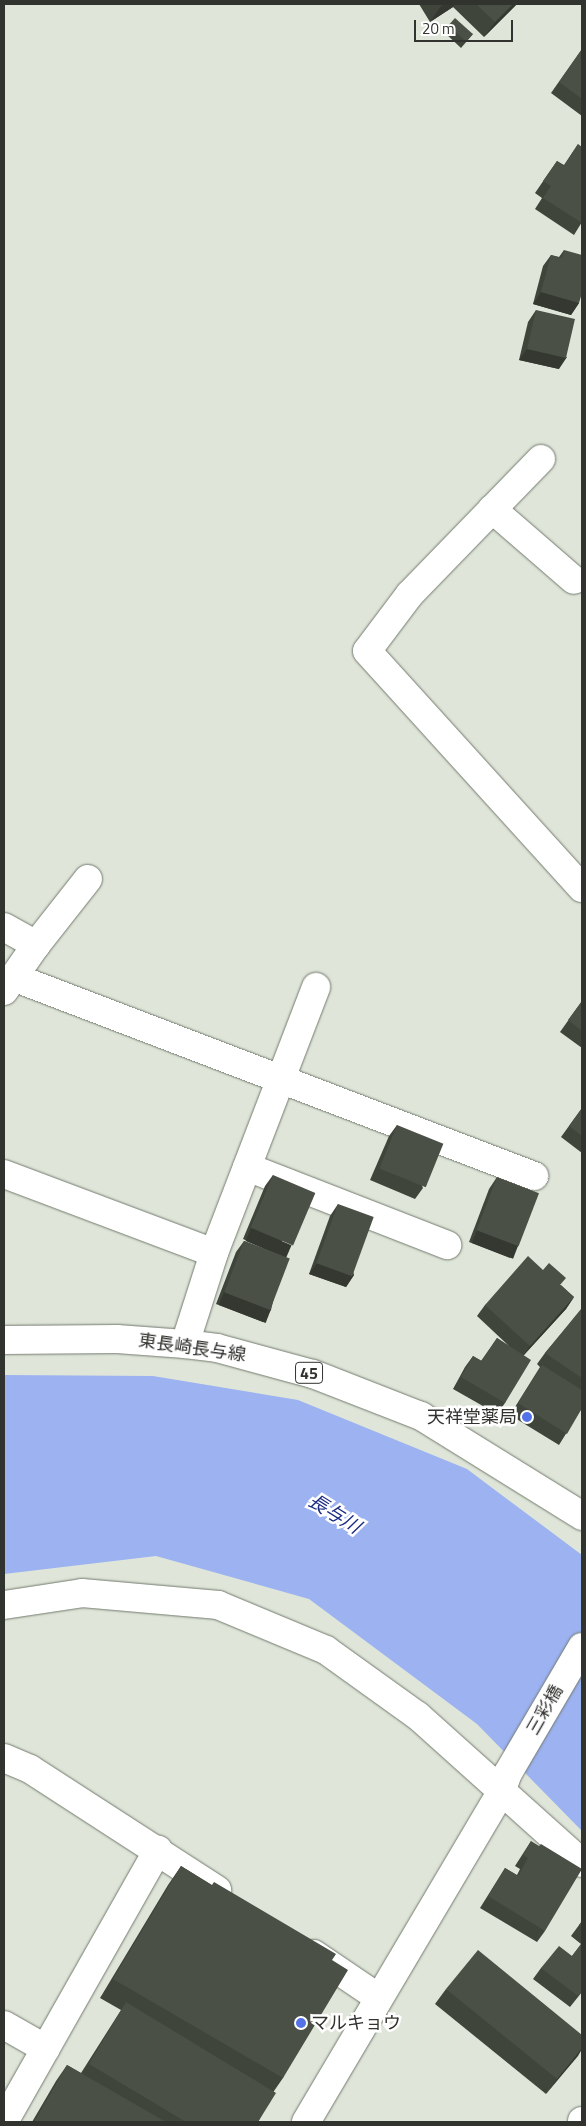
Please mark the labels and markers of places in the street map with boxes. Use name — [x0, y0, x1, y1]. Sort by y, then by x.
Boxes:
place label: 天祥堂薬局 — [427, 1406, 517, 1428]
marker: 天祥堂薬局 — [521, 1411, 533, 1423]
place label: マルキョウ — [311, 2012, 401, 2034]
marker: マルキョウ — [295, 2017, 307, 2029]

